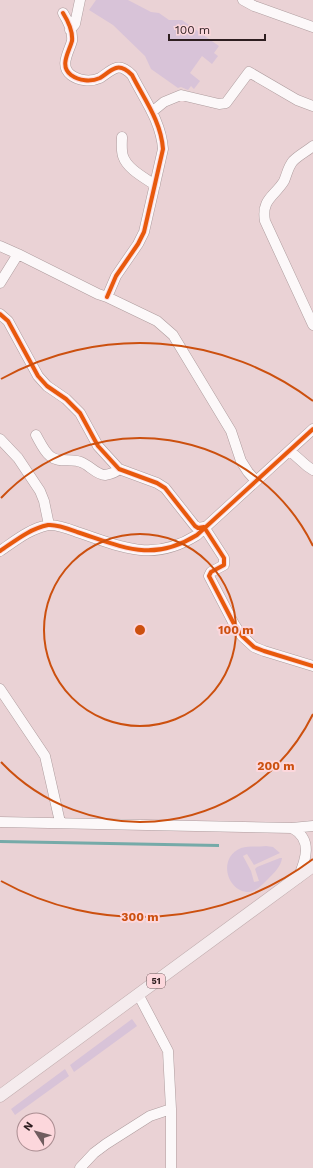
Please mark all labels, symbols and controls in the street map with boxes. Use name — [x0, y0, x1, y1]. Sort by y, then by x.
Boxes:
scale bar — [169, 16, 265, 42]
text: 100 m — [175, 23, 210, 37]
centre of rings — [133, 623, 147, 637]
text: 100 m — [218, 623, 254, 637]
text: 200 m — [257, 759, 295, 773]
text: 300 m — [121, 910, 159, 924]
road number: 51 — [147, 974, 165, 988]
north arrow — [16, 1112, 56, 1152]
text: N — [21, 1119, 36, 1134]

